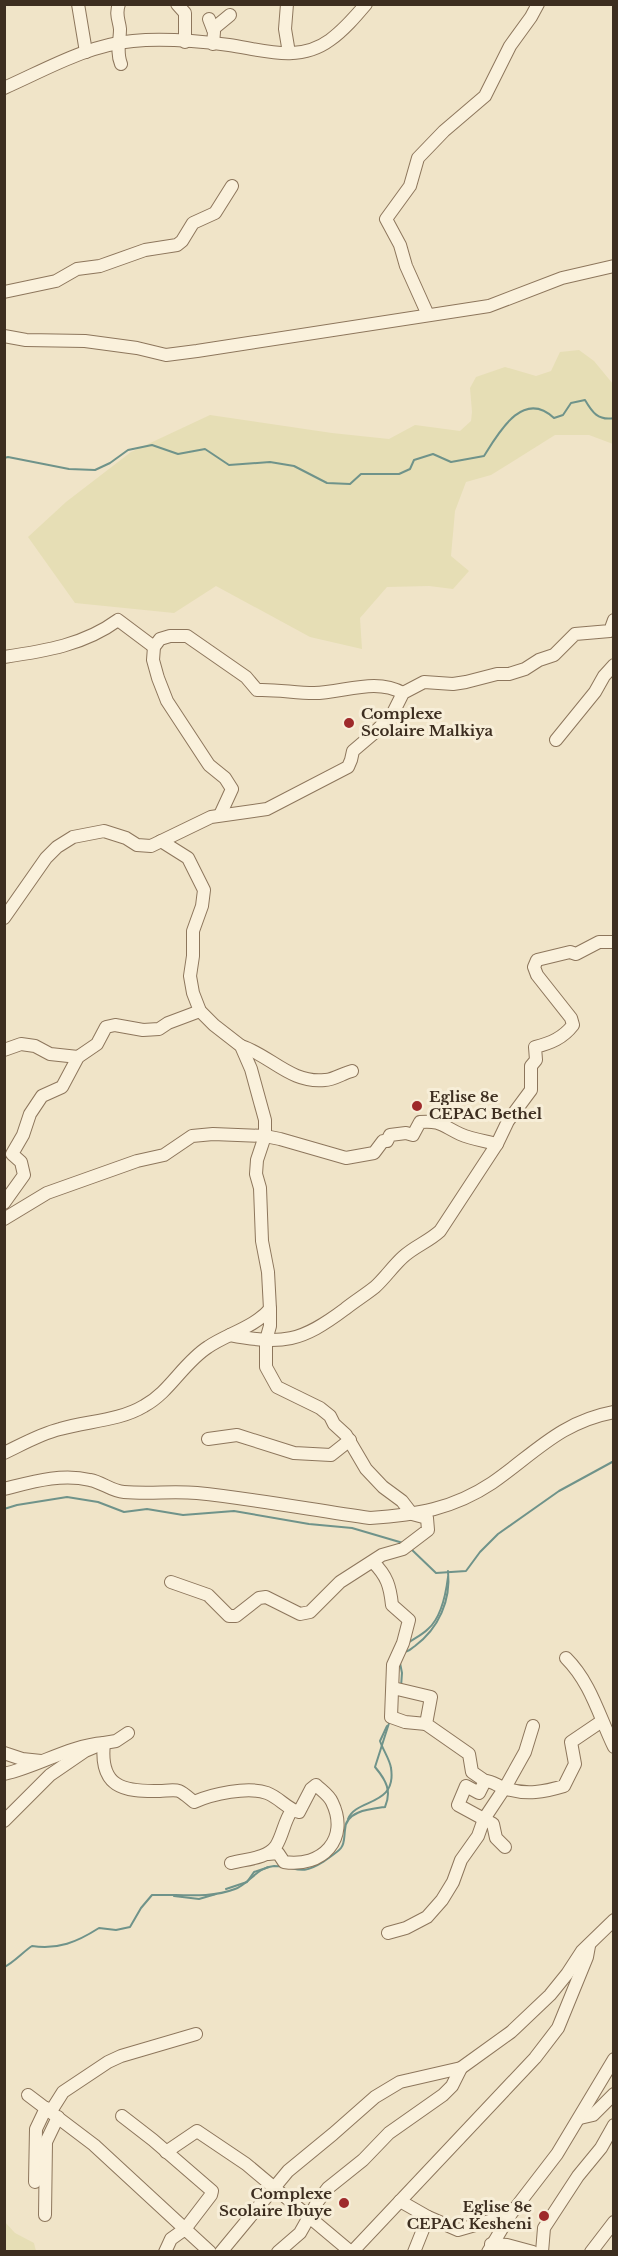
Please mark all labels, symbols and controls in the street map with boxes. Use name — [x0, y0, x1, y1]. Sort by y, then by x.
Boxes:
place label: Complexe Scolaire Malkiya — [361, 704, 494, 740]
marker: Complexe Scolaire Malkiya — [342, 716, 356, 730]
place label: Eglise 8e CEPAC Bethel — [429, 1087, 543, 1123]
marker: Eglise 8e CEPAC Bethel — [410, 1099, 424, 1113]
place label: Complexe Scolaire Ibuye — [219, 2184, 332, 2220]
marker: Complexe Scolaire Ibuye — [337, 2196, 351, 2210]
place label: Eglise 8e CEPAC Kesheni — [407, 2197, 533, 2233]
marker: Eglise 8e CEPAC Kesheni — [537, 2209, 551, 2223]

